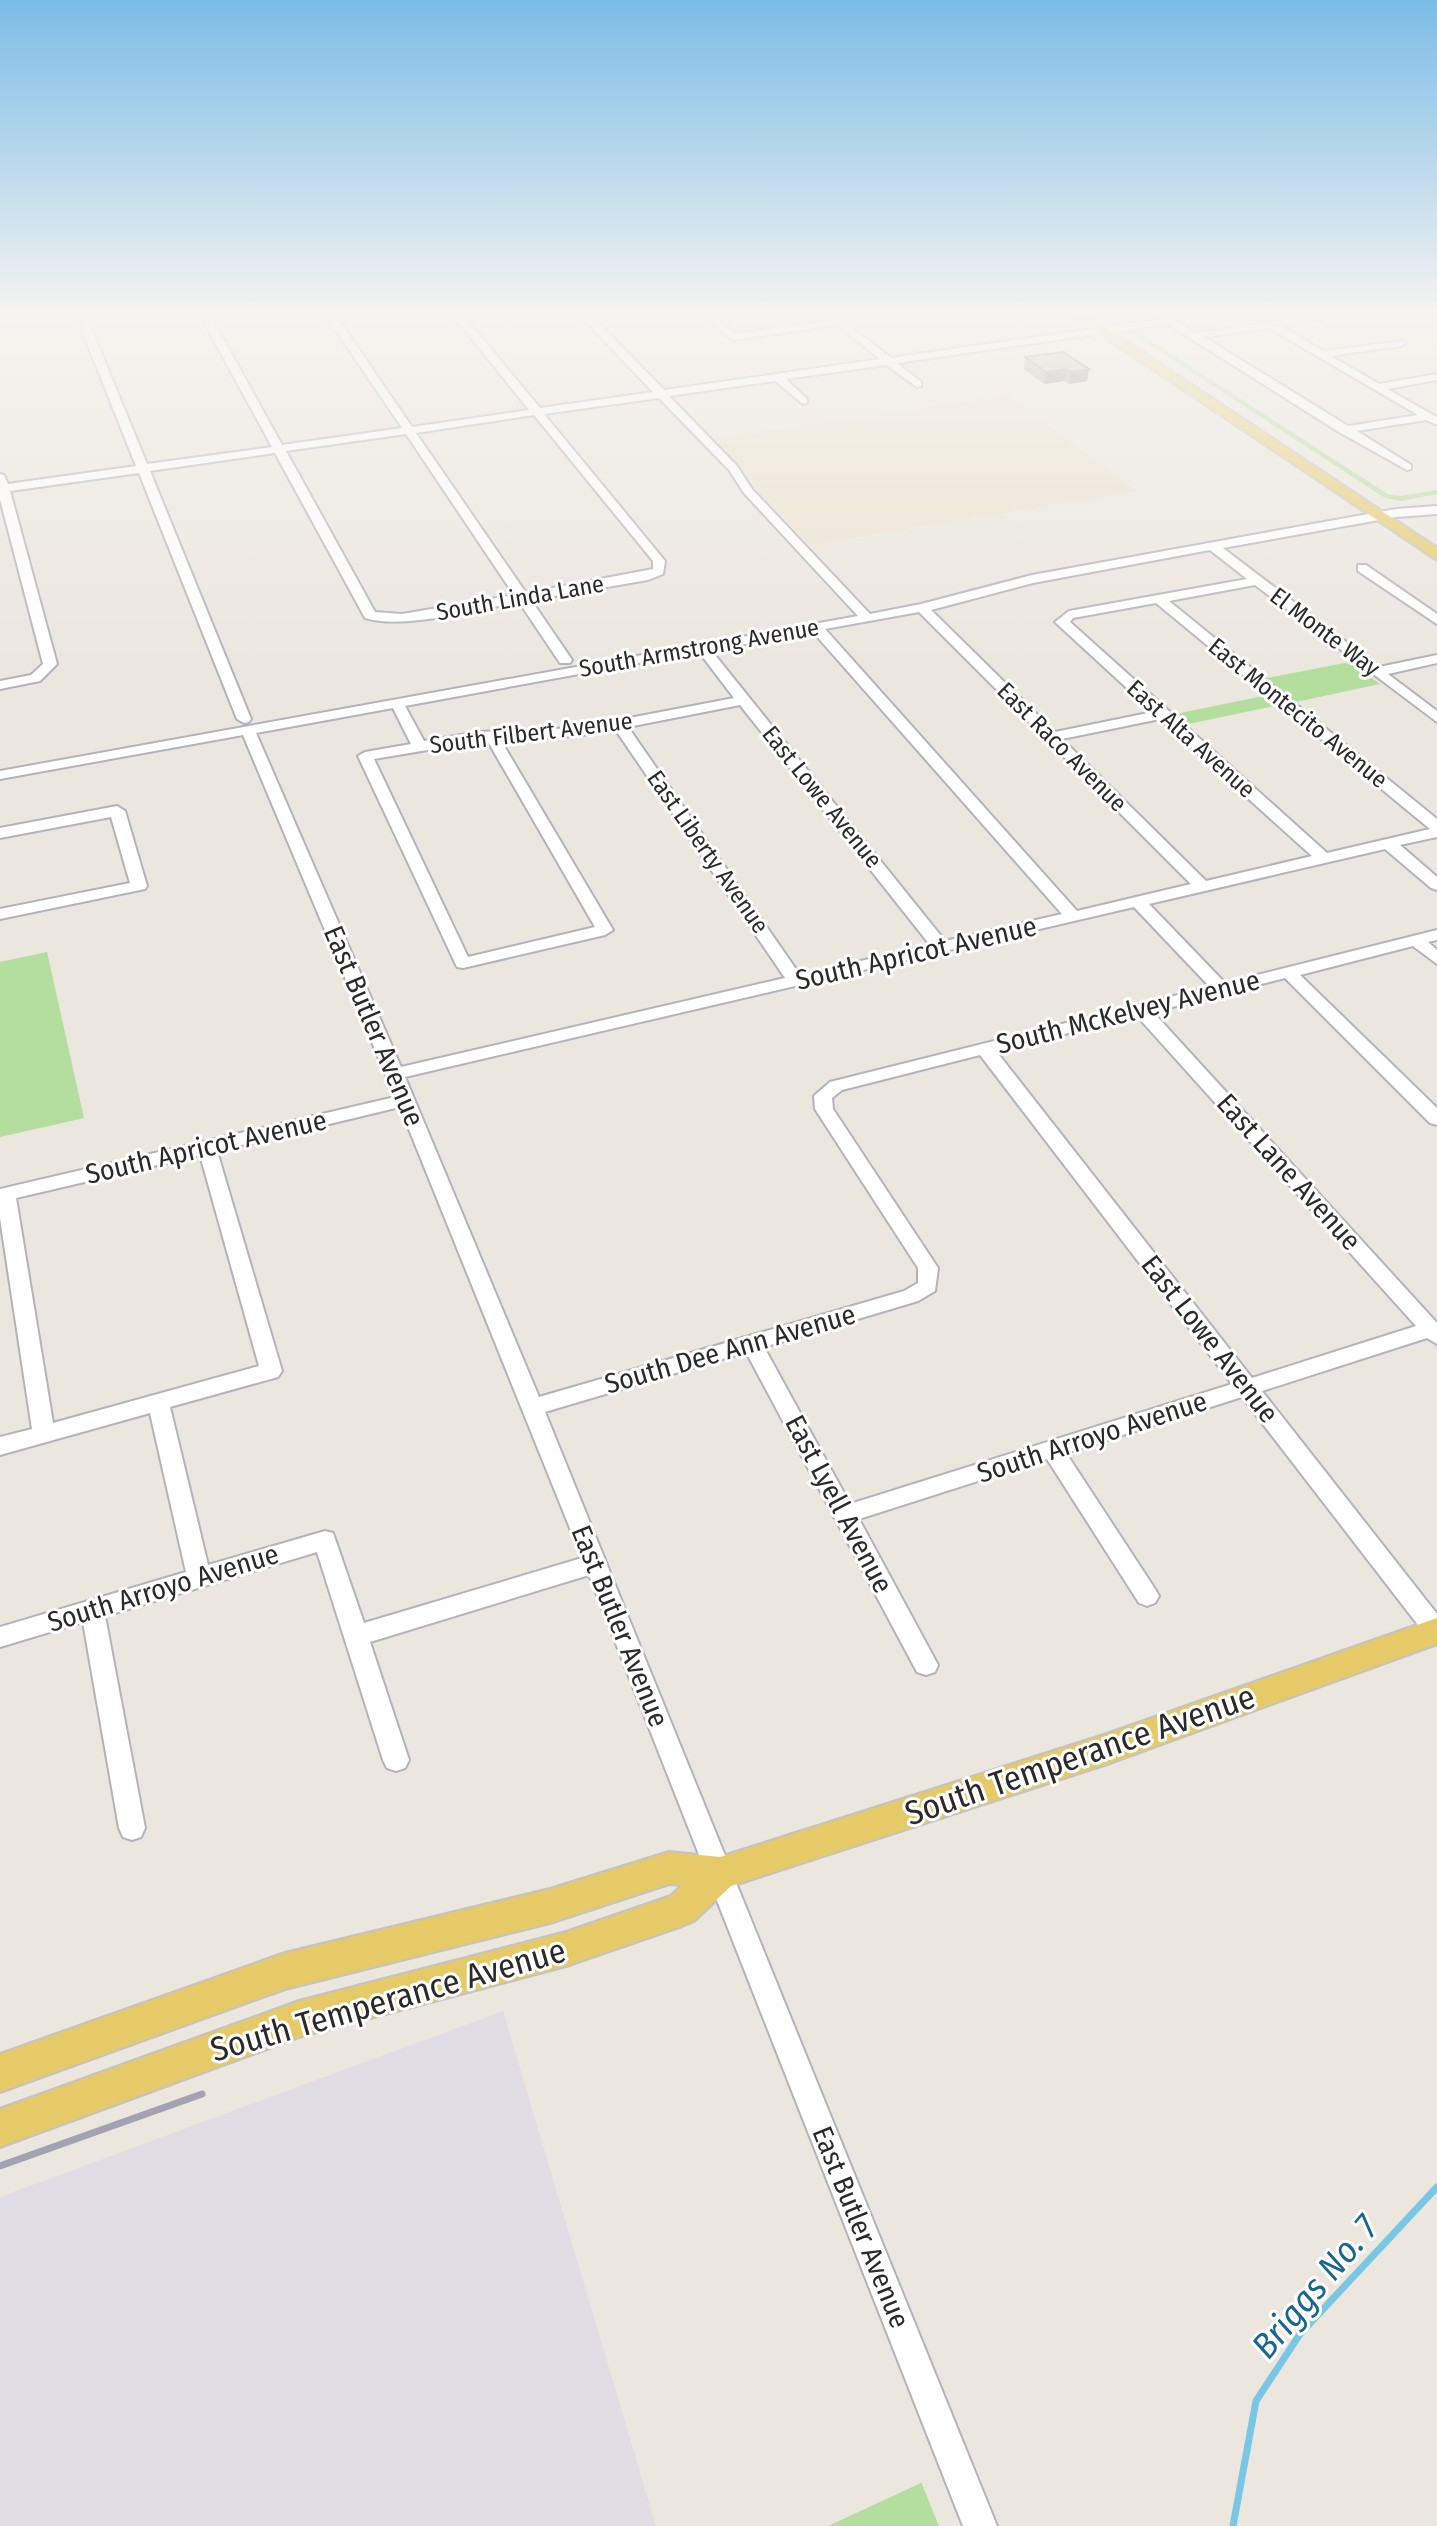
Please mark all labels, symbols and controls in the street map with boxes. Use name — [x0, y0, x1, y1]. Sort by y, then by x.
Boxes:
street label: South Linda Lane — [434, 569, 606, 627]
street label: El Monte Way — [1265, 582, 1385, 682]
street label: South Armstrong Avenue — [577, 613, 821, 683]
street label: East Montecito Avenue — [1203, 632, 1393, 794]
street label: East Alta Avenue — [1121, 674, 1261, 804]
street label: East Raco Avenue — [992, 677, 1132, 817]
street label: South Filbert Avenue — [428, 707, 634, 759]
street label: East Lowe Avenue — [756, 720, 888, 874]
street label: East Liberty Avenue — [641, 765, 775, 939]
street label: South Apricot Avenue — [792, 909, 1040, 997]
street label: East Butler Avenue — [317, 921, 431, 1131]
street label: South McKelvey Avenue — [993, 963, 1263, 1061]
street label: East Lane Avenue — [1210, 1087, 1368, 1257]
street label: South Apricot Avenue — [82, 1103, 330, 1191]
street label: East Lowe Avenue — [1134, 1249, 1286, 1429]
street label: South Dee Ann Avenue — [601, 1297, 859, 1401]
street label: South Arroyo Avenue — [973, 1384, 1211, 1490]
street label: East Lyell Avenue — [778, 1410, 900, 1598]
street label: East Butler Avenue — [565, 1520, 675, 1732]
street label: South Arroyo Avenue — [44, 1537, 282, 1639]
street label: South Temperance Avenue — [900, 1676, 1260, 1834]
street label: South Temperance Avenue — [206, 1930, 570, 2070]
street label: East Butler Avenue — [806, 2121, 916, 2333]
water label: Briggs No. 7 — [1242, 2205, 1389, 2368]

